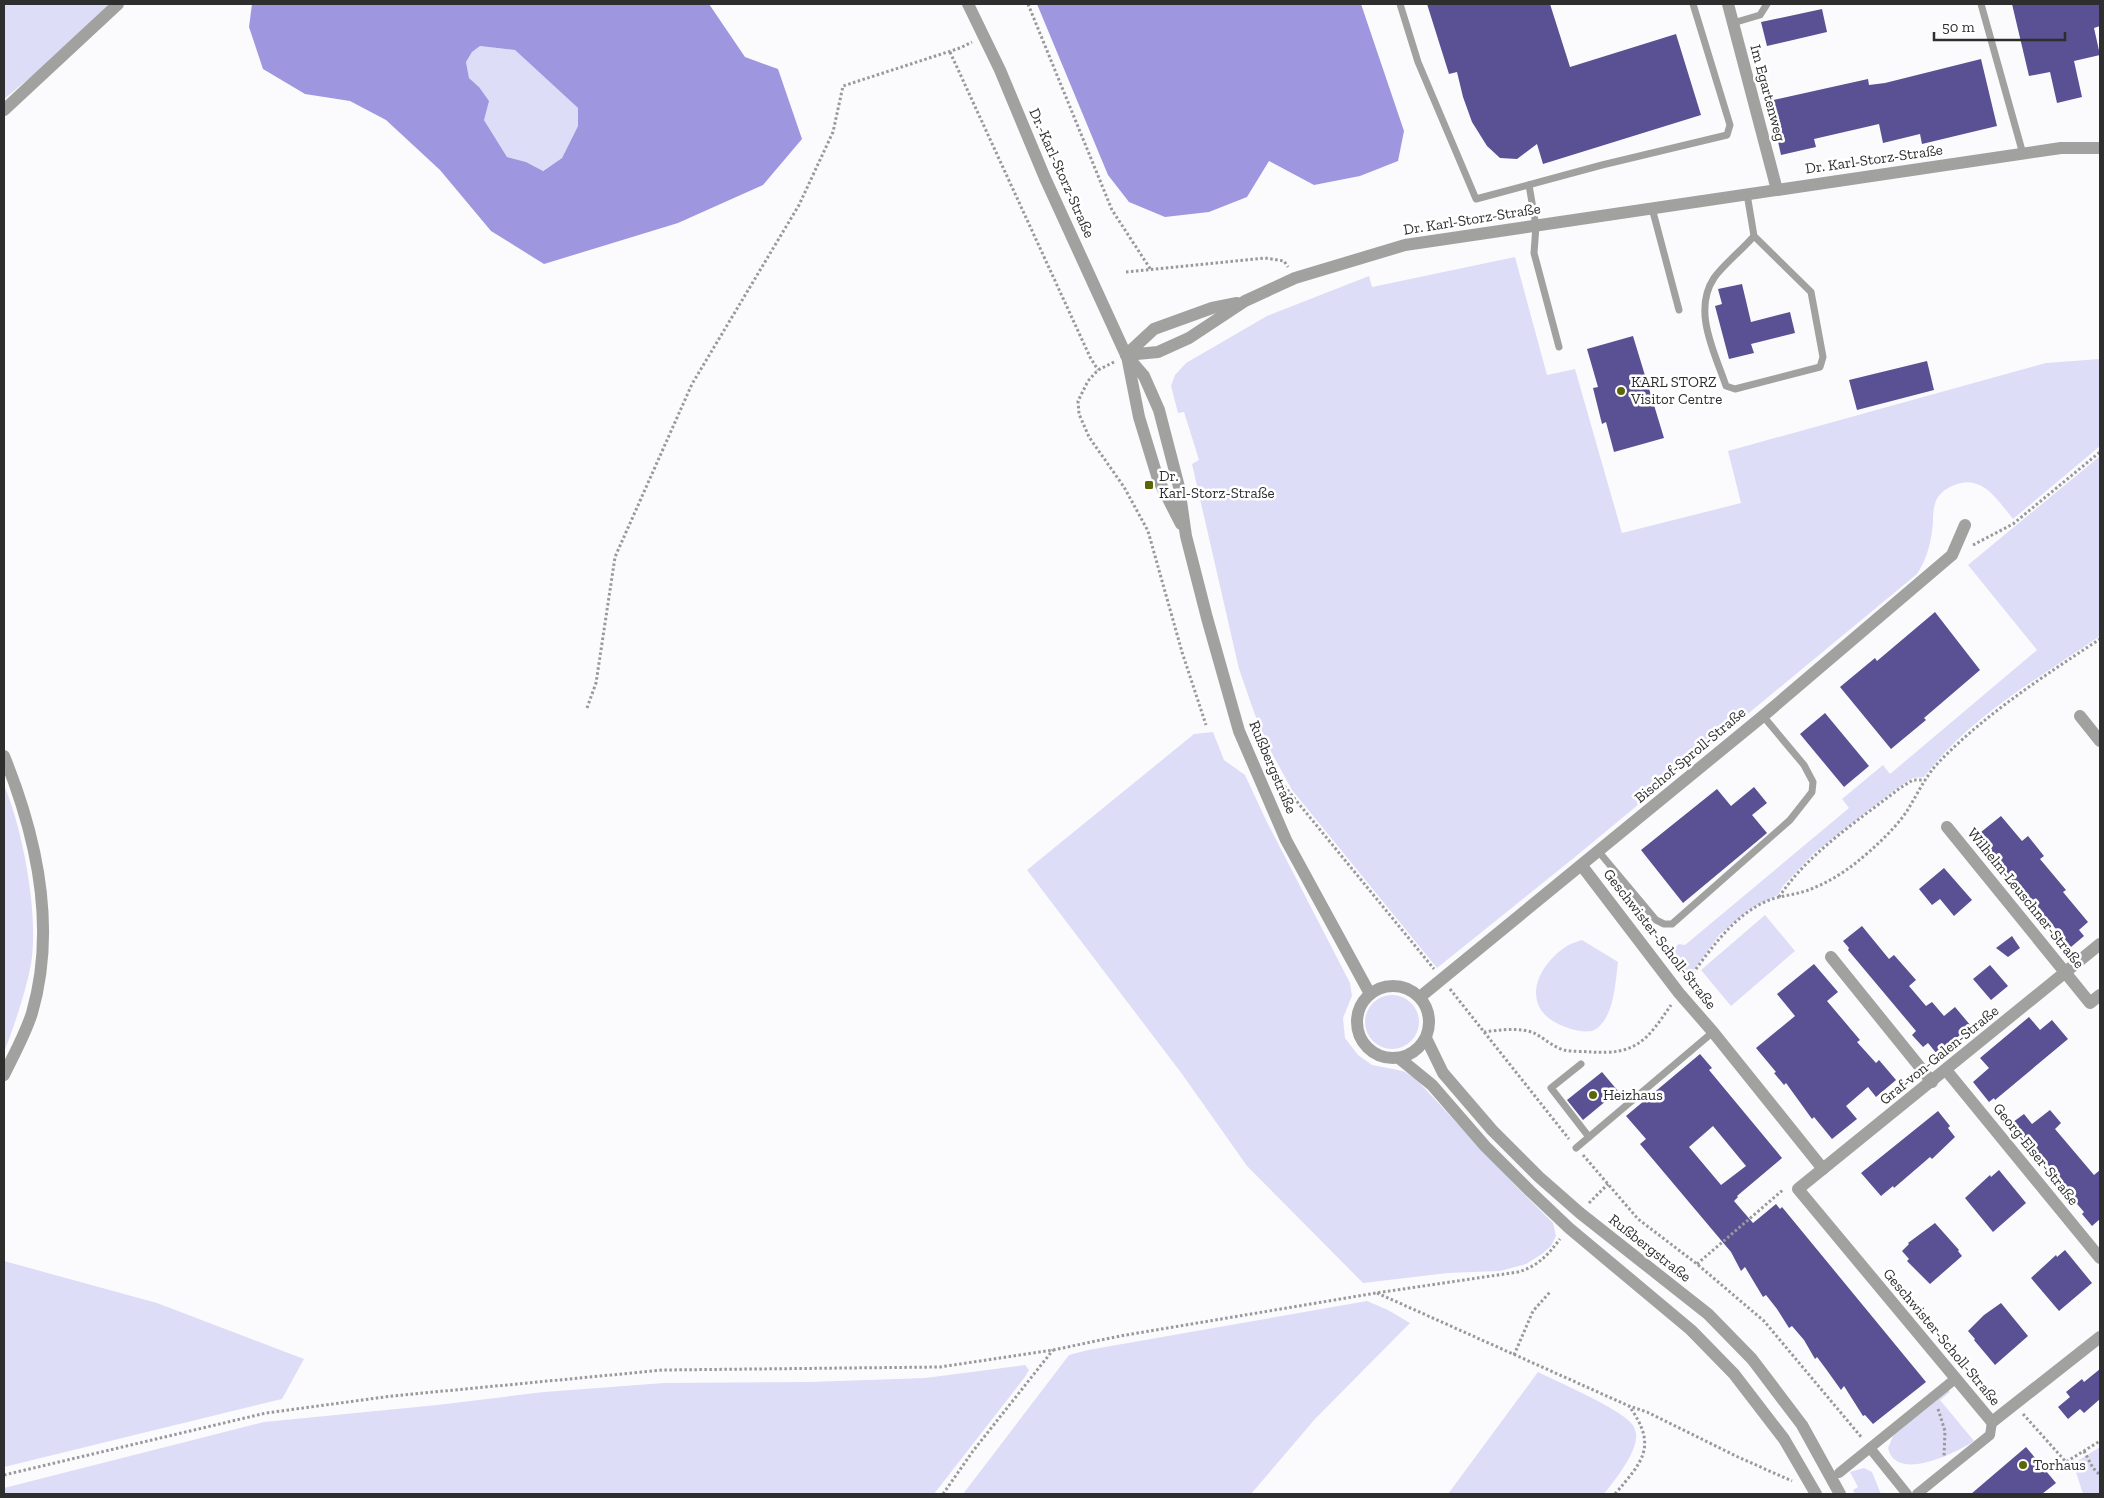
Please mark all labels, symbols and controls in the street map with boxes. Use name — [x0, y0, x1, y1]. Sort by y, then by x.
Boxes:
scale bar — [1934, 10, 2065, 42]
text: 50 m — [1942, 18, 1975, 36]
street label: Im Egartenweg — [1746, 43, 1790, 143]
street label: Dr.-Karl-Storz-Straße — [1025, 105, 1099, 241]
street label: Dr. Karl-Storz-Straße — [1804, 140, 1944, 178]
street label: Dr. Karl-Storz-Straße — [1402, 199, 1542, 239]
place label: KARL STORZ Visitor Centre — [1630, 373, 1722, 408]
marker: KARL STORZ Visitor Centre — [1615, 385, 1627, 397]
place label: Dr. Karl-Storz-Straße — [1159, 467, 1275, 502]
marker: Dr. Karl-Storz-Straße — [1143, 479, 1155, 491]
street label: Bischof-Sproll-Straße — [1631, 703, 1749, 807]
street label: Rußbergstraße — [1245, 718, 1301, 816]
street label: Wilhelm-Leuschner-Straße — [1964, 824, 2088, 972]
street label: Geschwister-Scholl-Straße — [1600, 865, 1720, 1013]
street label: Graf-von-Galen-Straße — [1876, 1001, 2002, 1109]
place label: Heizhaus — [1603, 1086, 1663, 1104]
marker: Heizhaus — [1587, 1089, 1599, 1101]
street label: Georg-Elser-Straße — [1989, 1099, 2083, 1209]
street label: Rußbergstraße — [1605, 1210, 1695, 1286]
street label: Geschwister-Scholl-Straße — [1879, 1265, 2005, 1409]
place label: Torhaus — [2033, 1456, 2086, 1474]
marker: Torhaus — [2017, 1459, 2029, 1471]

